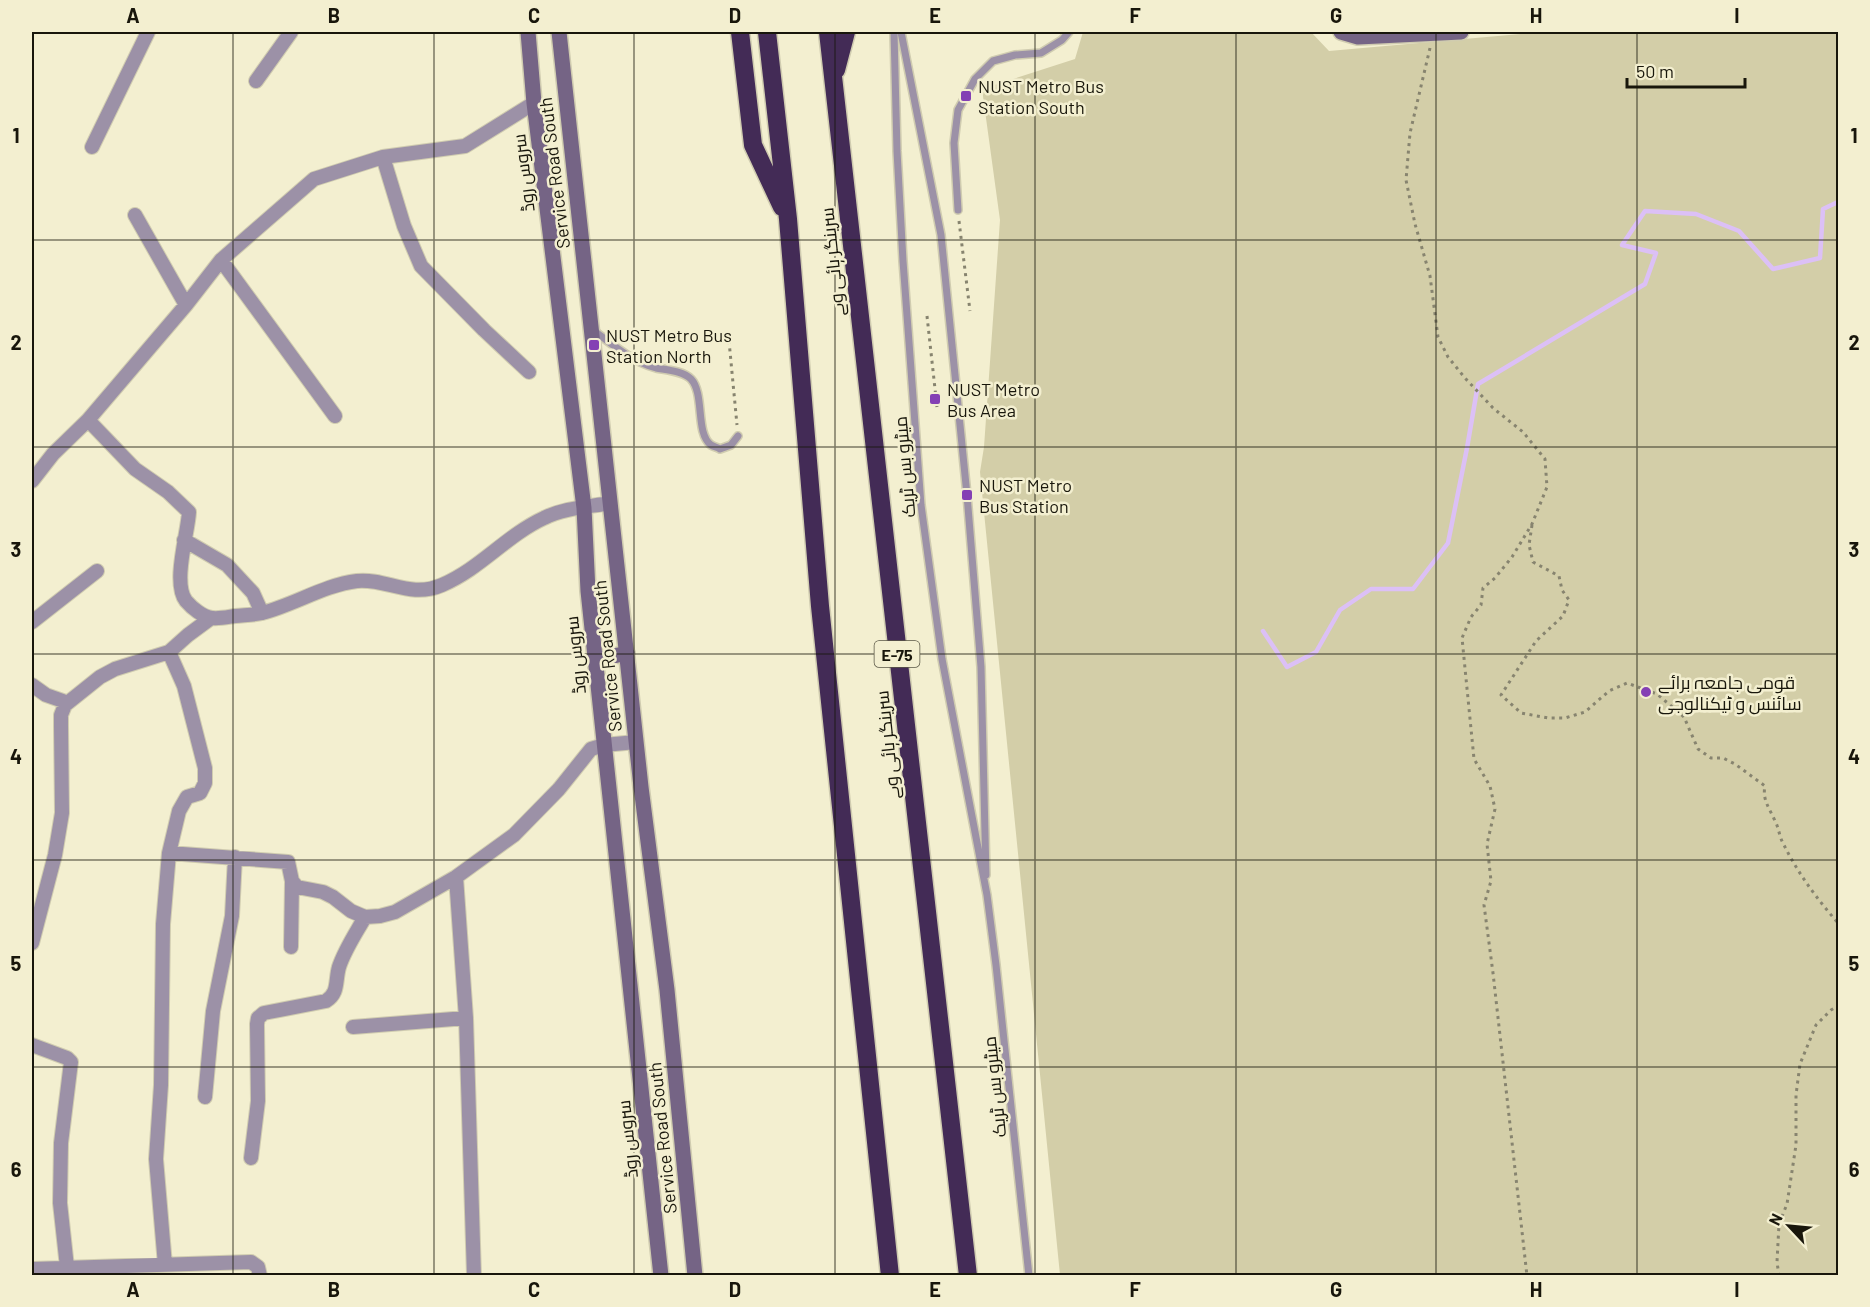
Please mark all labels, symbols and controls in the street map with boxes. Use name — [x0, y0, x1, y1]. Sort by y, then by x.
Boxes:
text: A — [126, 3, 140, 27]
text: B — [328, 3, 340, 27]
text: C — [528, 3, 540, 27]
text: D — [729, 3, 741, 27]
text: E — [929, 3, 941, 27]
text: F — [1129, 3, 1141, 27]
text: G — [1330, 3, 1342, 27]
text: H — [1530, 3, 1542, 27]
text: I — [1734, 3, 1740, 27]
scale bar — [1627, 51, 1746, 89]
text: 50 m — [1636, 60, 1674, 82]
place label: NUST Metro Bus Station South — [978, 75, 1104, 118]
marker: NUST Metro Bus Station South — [959, 89, 973, 103]
street label: Service Road South — [534, 96, 574, 250]
text: 1 — [12, 123, 20, 147]
text: 1 — [1850, 123, 1858, 147]
street label: سروس روڈ — [507, 133, 540, 213]
street label: سرینگر ہائی وے — [815, 206, 851, 317]
place label: NUST Metro Bus Station North — [606, 324, 732, 367]
text: 2 — [10, 330, 22, 354]
text: 2 — [1848, 330, 1860, 354]
marker: NUST Metro Bus Station North — [587, 338, 601, 352]
place label: NUST Metro Bus Area — [947, 378, 1040, 421]
marker: NUST Metro Bus Area — [928, 392, 942, 406]
street label: میٹرو بس ٹریک — [889, 415, 920, 519]
place label: NUST Metro Bus Station — [979, 474, 1072, 517]
marker: NUST Metro Bus Station — [960, 488, 974, 502]
text: 3 — [11, 537, 21, 561]
text: 3 — [1849, 537, 1859, 561]
street label: Service Road South — [588, 579, 626, 733]
street label: سروس روڈ — [560, 615, 591, 695]
road number: E-75 — [874, 641, 920, 667]
place label: قومی جامعہ برائے سائنس و ٹیکنالوجی — [1658, 671, 1802, 715]
marker: قومی جامعہ برائے سائنس و ٹیکنالوجی — [1639, 685, 1653, 699]
street label: سرینگر ہائی وے — [870, 689, 906, 800]
text: 4 — [10, 744, 22, 768]
text: 4 — [1848, 744, 1860, 768]
text: 5 — [11, 951, 22, 975]
text: 5 — [1849, 951, 1860, 975]
street label: میٹرو بس ٹریک — [978, 1035, 1011, 1139]
street label: Service Road South — [643, 1061, 681, 1215]
street label: سروس روڈ — [612, 1099, 643, 1179]
text: 6 — [11, 1157, 22, 1181]
text: 6 — [1849, 1157, 1860, 1181]
north arrow — [1759, 1196, 1819, 1256]
text: N — [1764, 1210, 1786, 1228]
text: A — [126, 1277, 140, 1301]
text: B — [328, 1277, 340, 1301]
text: C — [528, 1277, 540, 1301]
text: D — [729, 1277, 741, 1301]
text: E — [929, 1277, 941, 1301]
text: F — [1129, 1277, 1141, 1301]
text: G — [1330, 1277, 1342, 1301]
text: H — [1530, 1277, 1542, 1301]
text: I — [1734, 1277, 1740, 1301]

